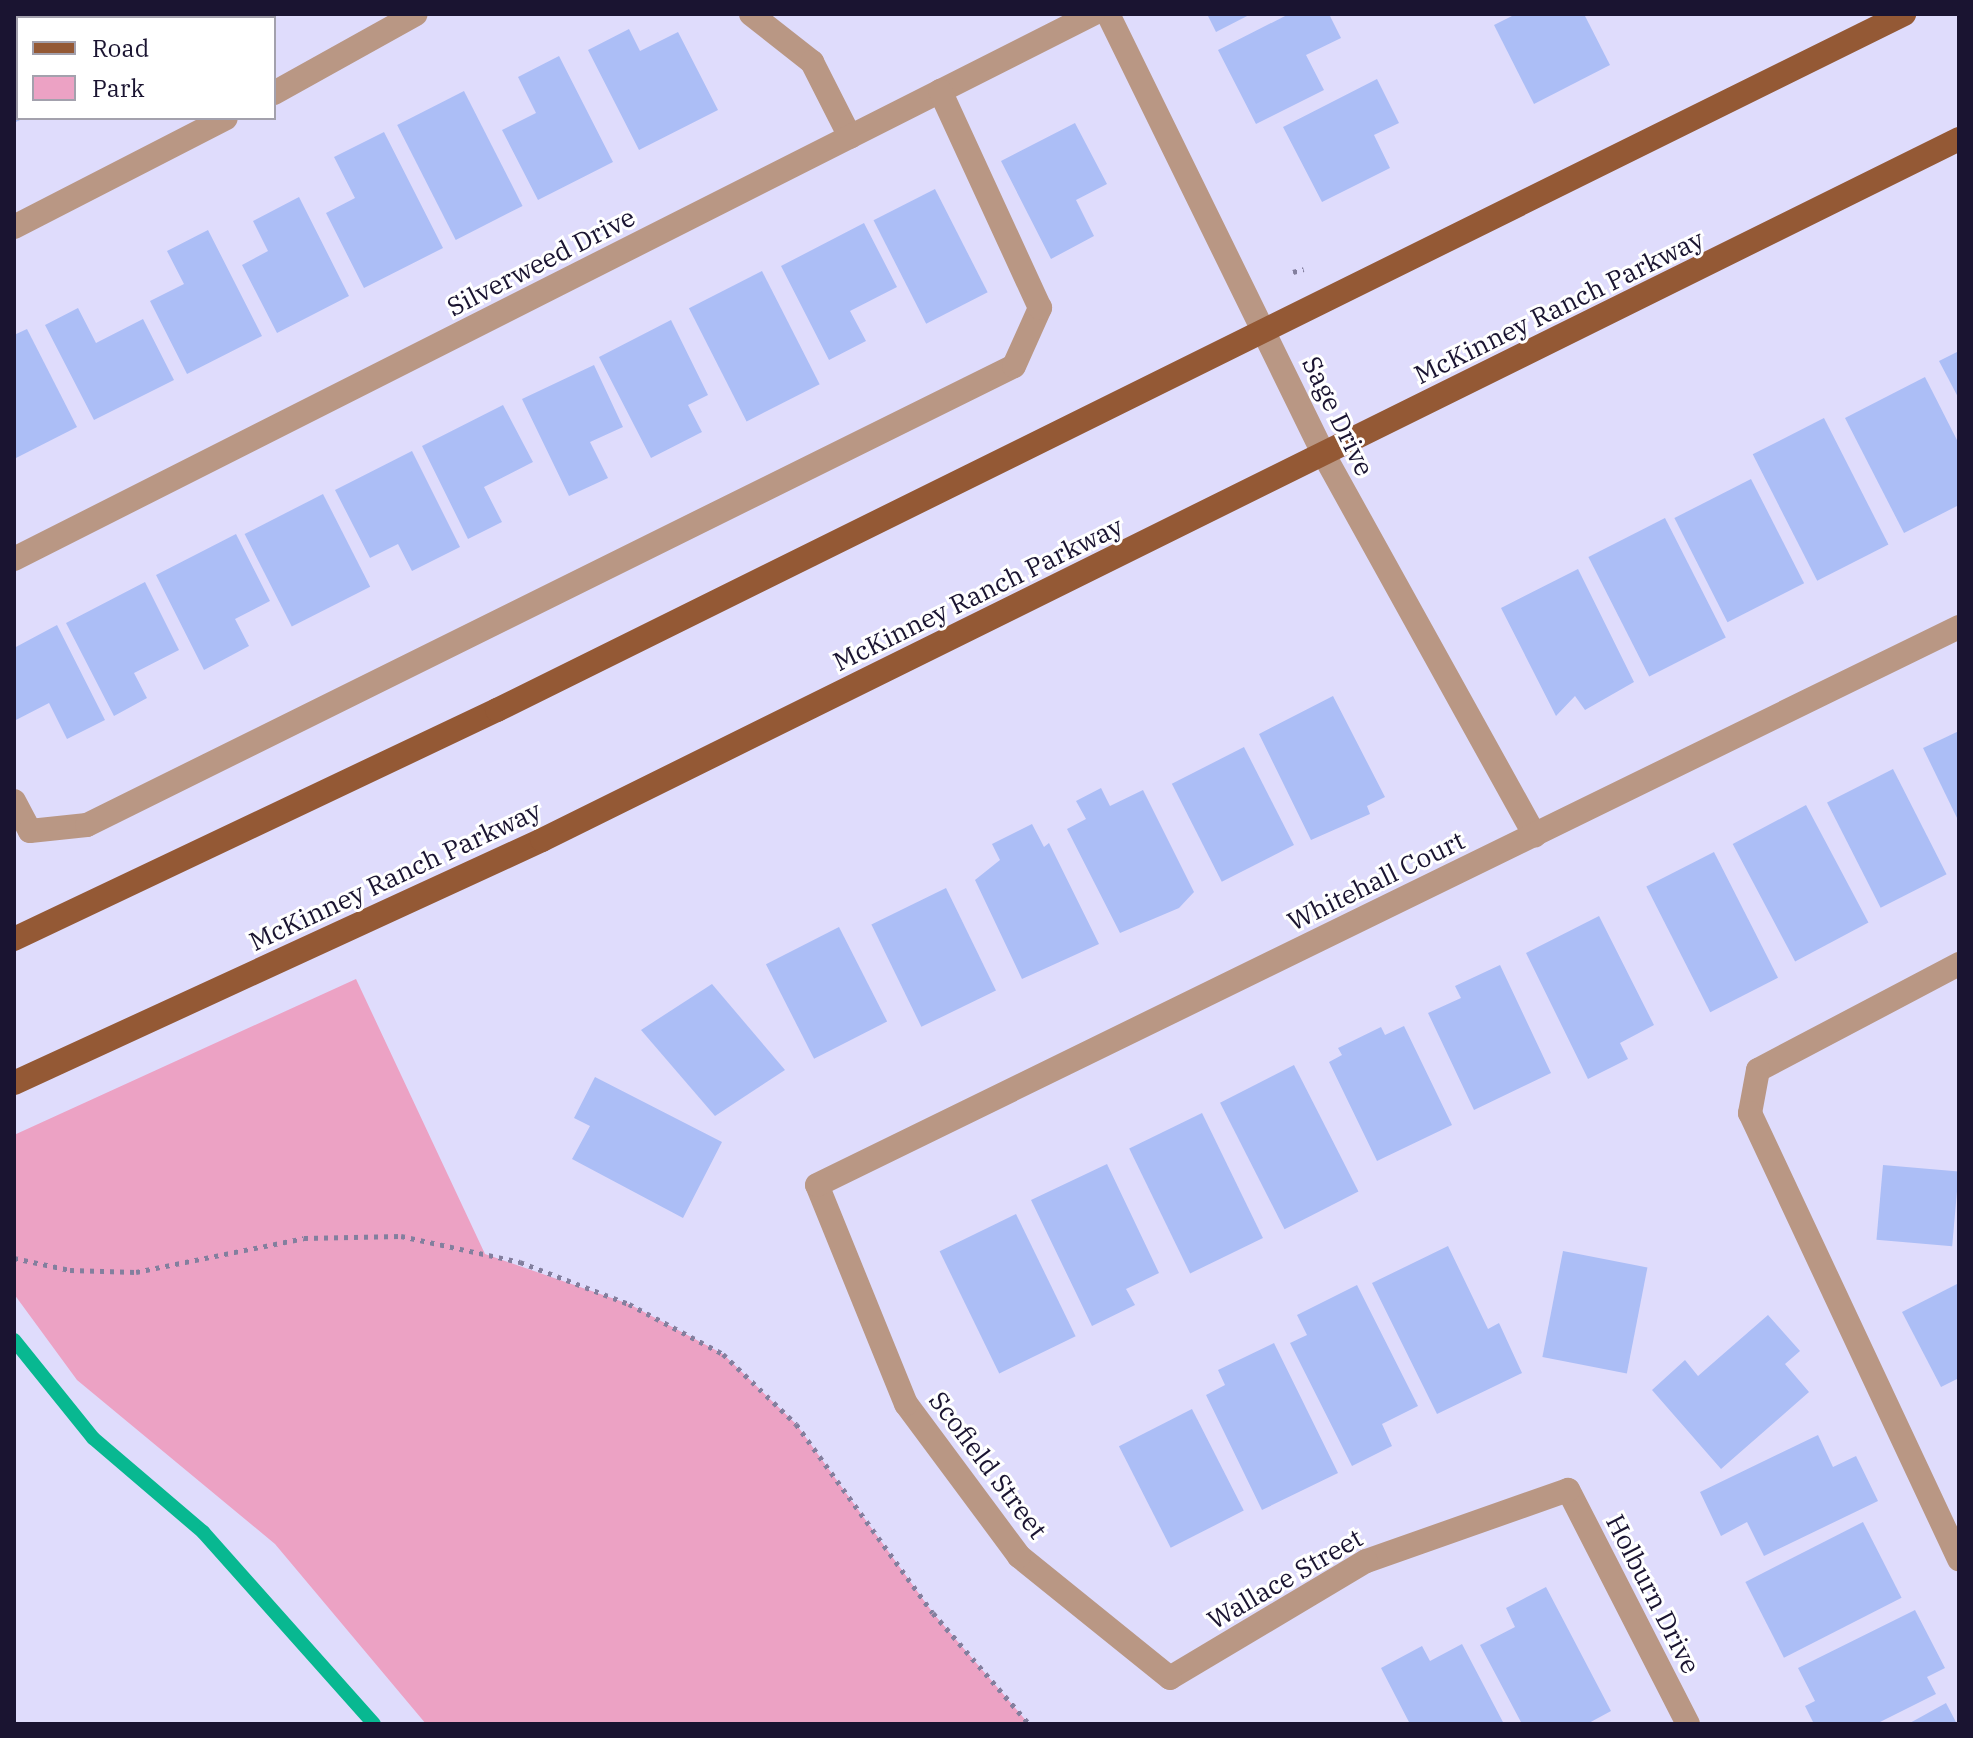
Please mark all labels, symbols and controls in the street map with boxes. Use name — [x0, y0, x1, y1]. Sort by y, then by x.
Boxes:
legend — [16, 16, 276, 120]
text: Road — [92, 32, 149, 64]
text: Park — [92, 72, 144, 104]
street label: Silverweed Drive — [442, 201, 640, 323]
street label: McKinney Ranch Parkway — [1409, 223, 1709, 391]
street label: Sage Drive — [1296, 351, 1380, 481]
street label: McKinney Ranch Parkway — [828, 510, 1128, 678]
street label: McKinney Ranch Parkway — [244, 795, 546, 957]
street label: Whitehall Court — [1282, 825, 1470, 937]
street label: Scofield Street — [923, 1385, 1053, 1545]
street label: Holburn Drive — [1600, 1509, 1706, 1679]
street label: Wallace Street — [1202, 1522, 1368, 1636]

